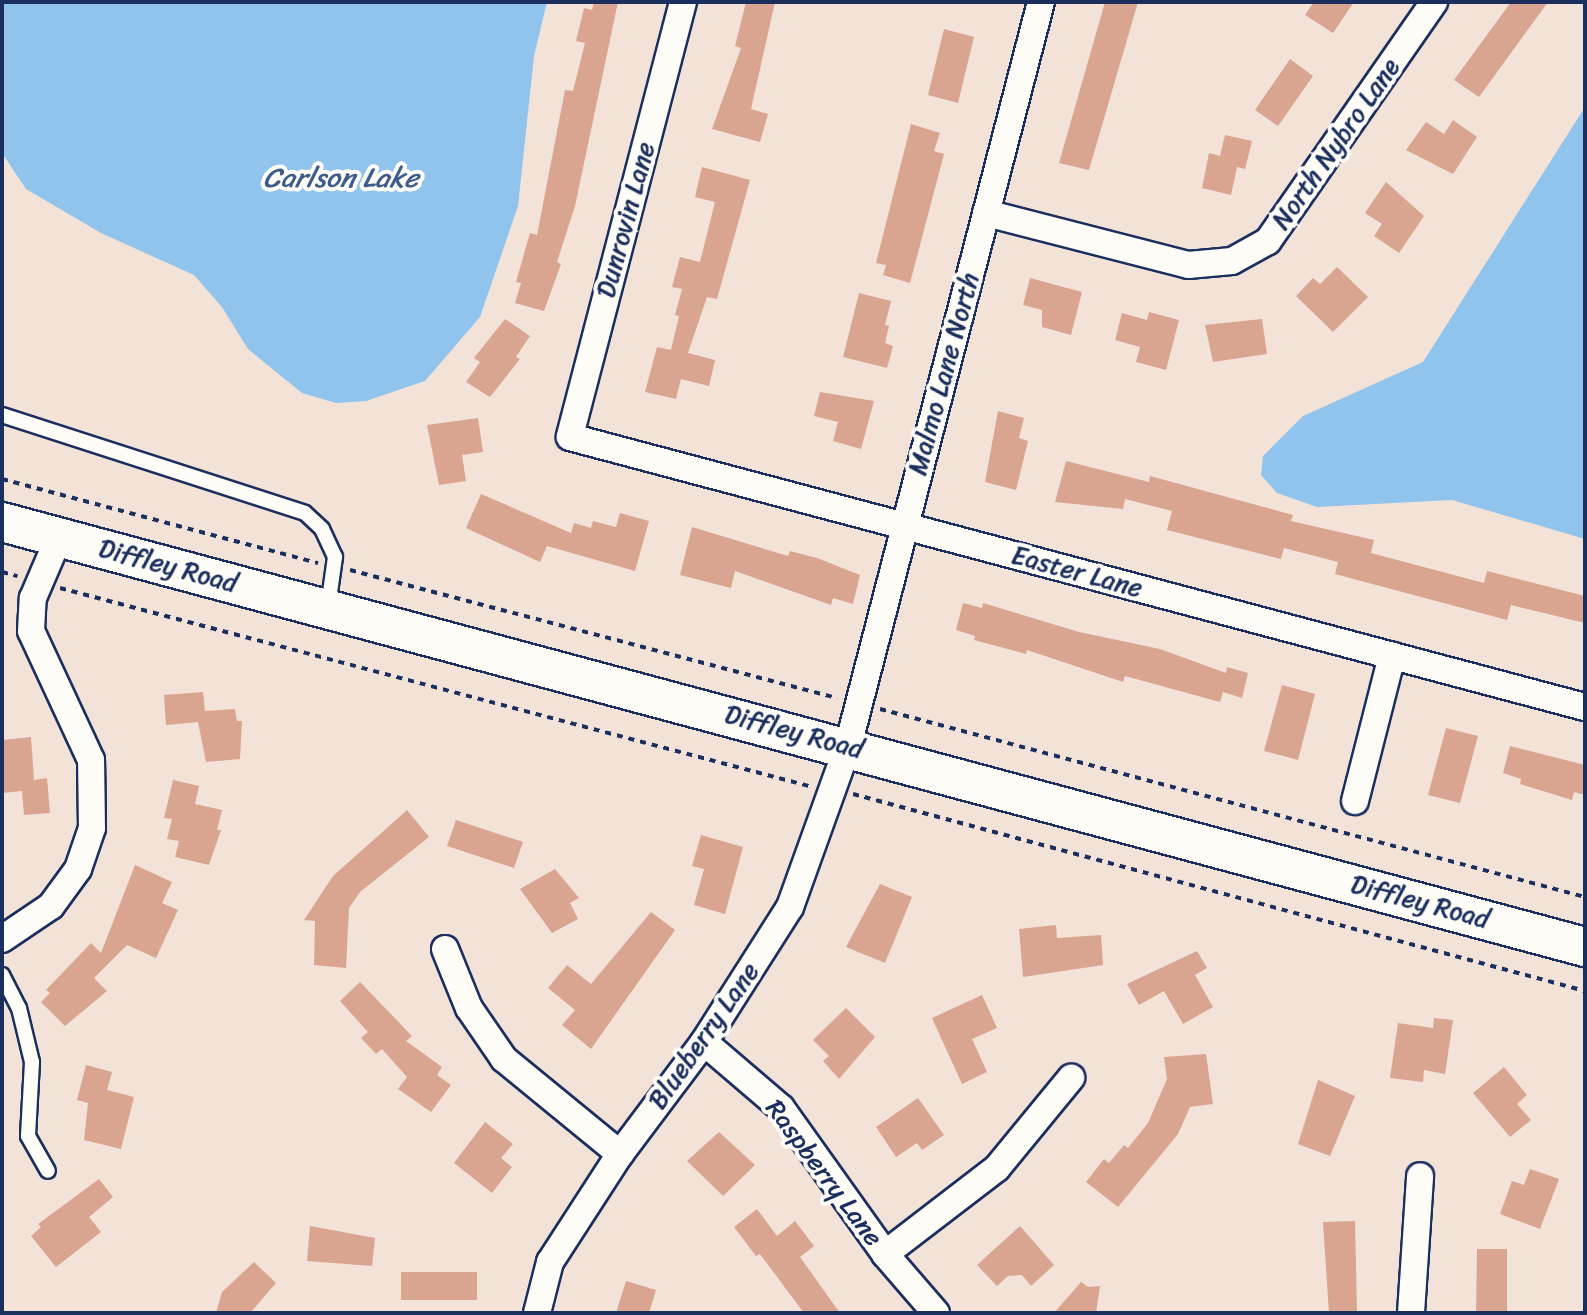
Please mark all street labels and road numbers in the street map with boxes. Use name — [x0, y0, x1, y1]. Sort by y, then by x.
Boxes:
street label: North Nybro Lane — [1265, 52, 1407, 236]
street label: Dunrovin Lane — [590, 139, 662, 301]
street label: Malmo Lane North — [902, 270, 986, 478]
street label: Diffley Road — [95, 532, 241, 600]
street label: Easter Lane — [1008, 540, 1146, 604]
street label: Diffley Road — [721, 698, 867, 766]
street label: Diffley Road — [1347, 868, 1493, 936]
street label: Blueberry Lane — [642, 957, 766, 1115]
street label: Raspberry Lane — [759, 1093, 889, 1253]

